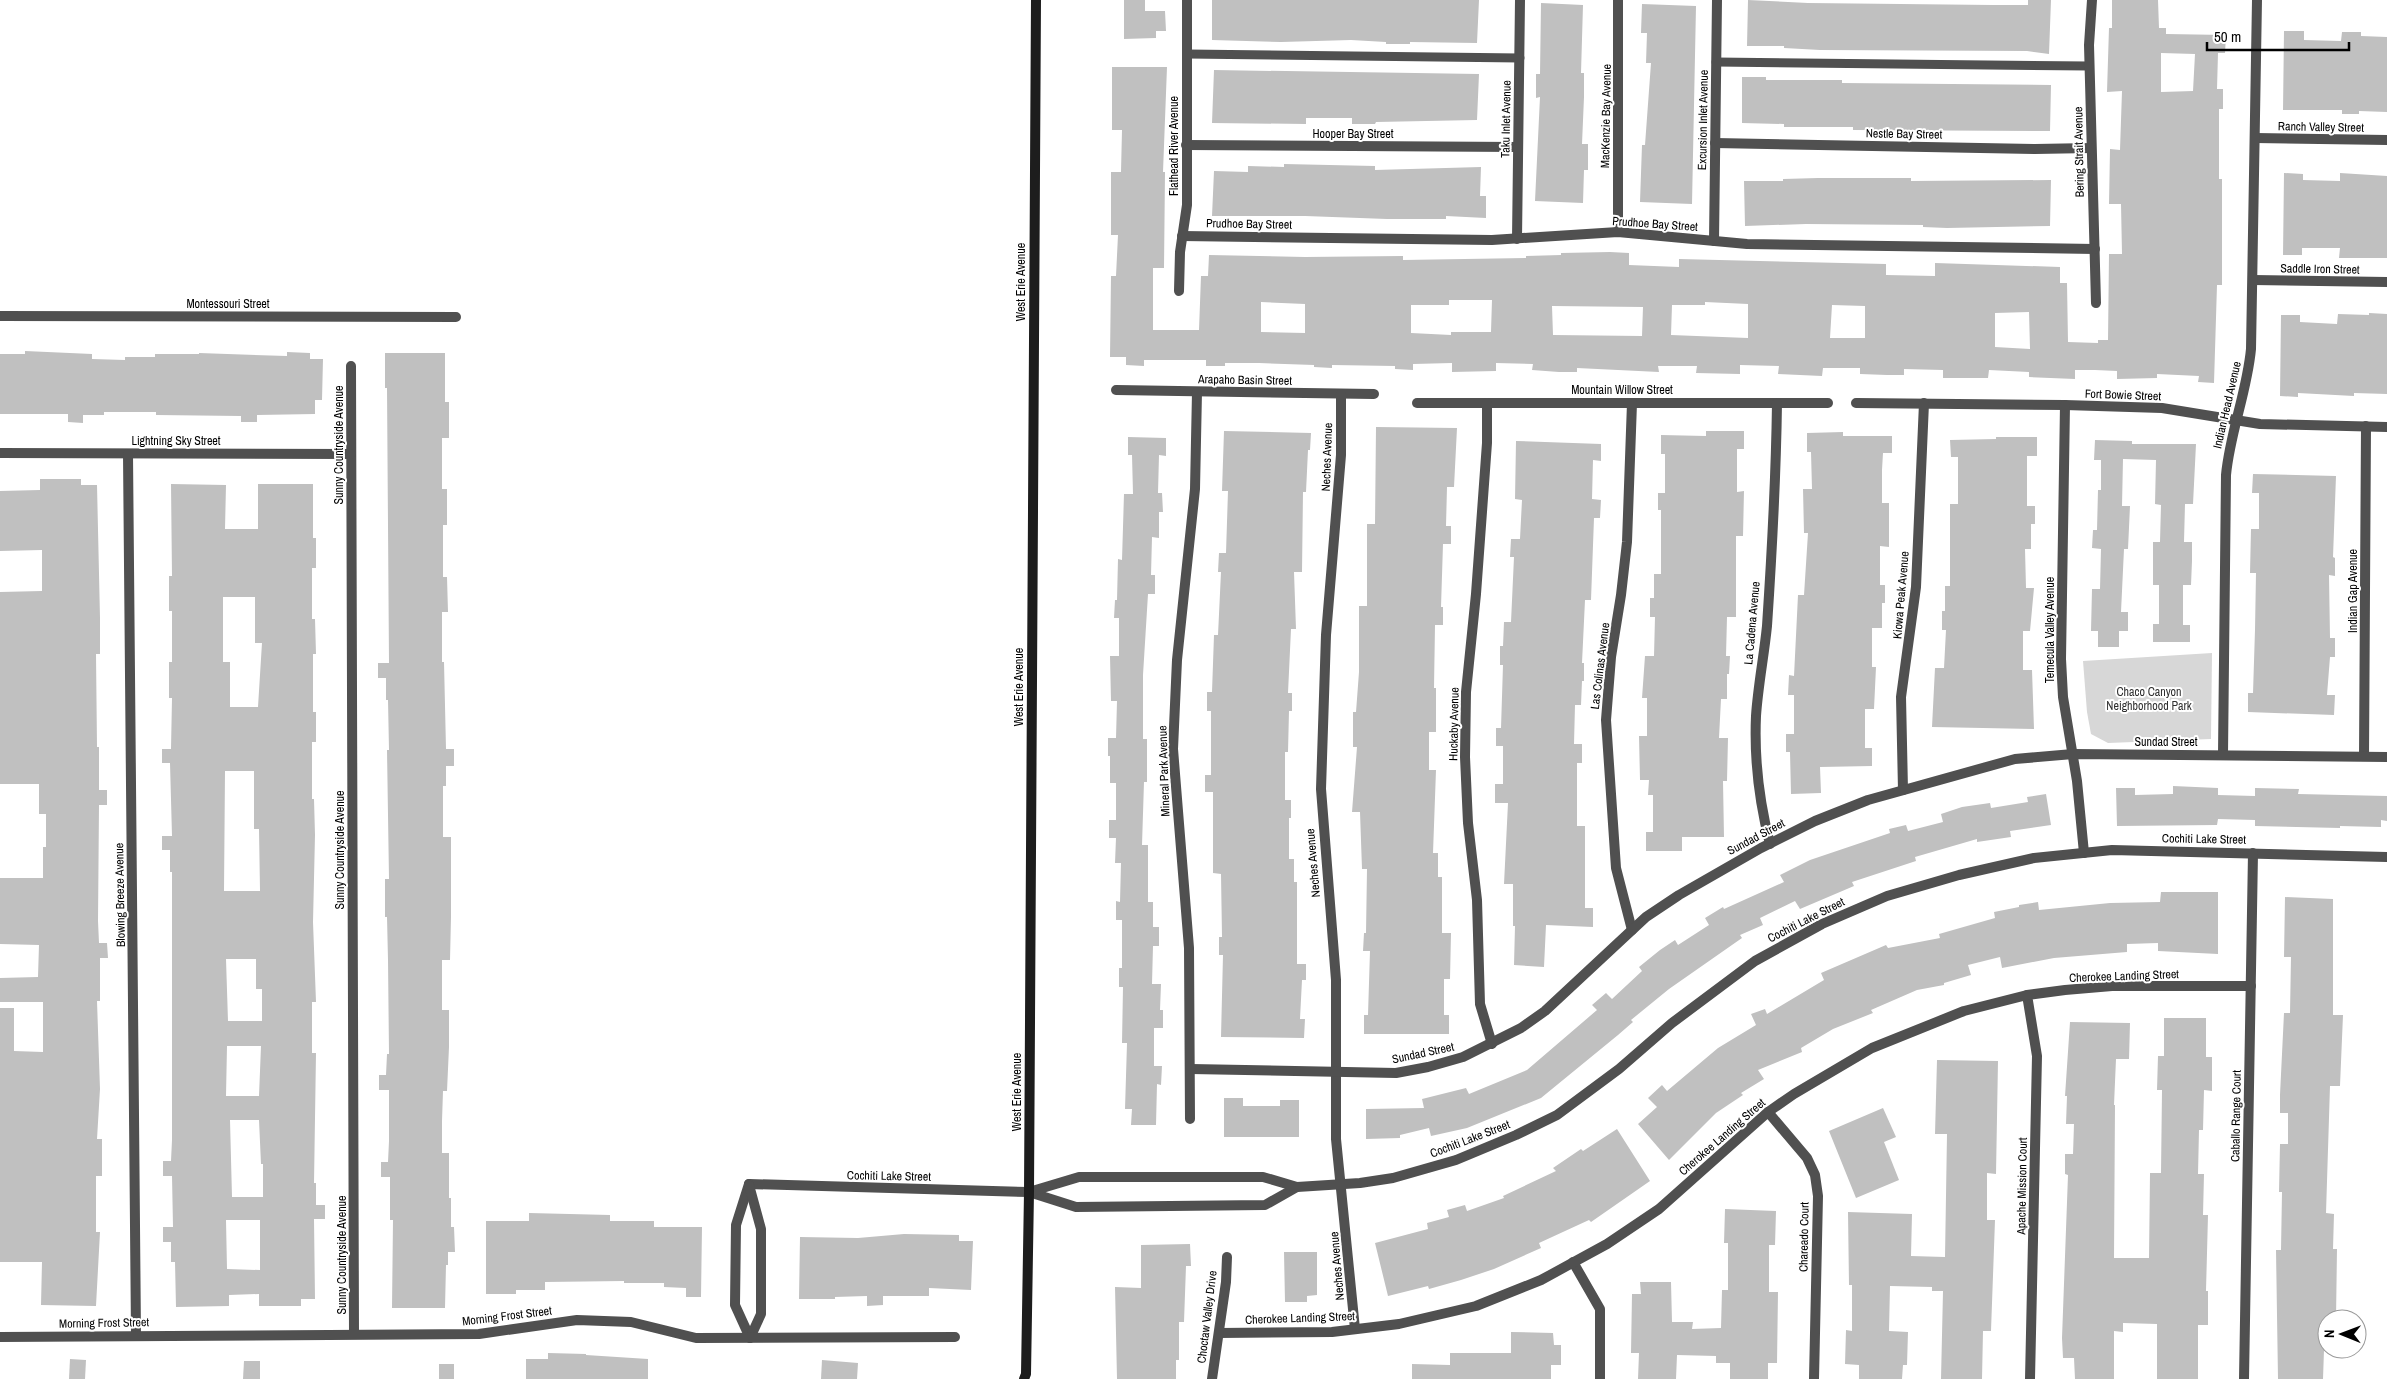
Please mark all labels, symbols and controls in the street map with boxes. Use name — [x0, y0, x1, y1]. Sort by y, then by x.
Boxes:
scale bar — [2207, 20, 2350, 52]
text: 50 m — [2214, 26, 2241, 47]
street label: MacKenzie Bay Avenue — [1597, 64, 1615, 168]
street label: Excursion Inlet Avenue — [1694, 70, 1712, 170]
street label: Taku Inlet Avenue — [1497, 80, 1515, 158]
street label: Flathead River Avenue — [1166, 96, 1182, 196]
street label: Bering Strait Avenue — [2070, 107, 2088, 197]
street label: Ranch Valley Street — [2278, 118, 2365, 136]
street label: Nestle Bay Street — [1866, 125, 1943, 143]
street label: Hooper Bay Street — [1313, 126, 1394, 142]
street label: Prudhoe Bay Street — [1612, 213, 1699, 235]
street label: Prudhoe Bay Street — [1206, 215, 1292, 233]
street label: West Erie Avenue — [1013, 243, 1029, 321]
street label: Saddle Iron Street — [2280, 260, 2360, 278]
street label: Montessouri Street — [186, 296, 270, 312]
street label: Indian Head Avenue — [2209, 360, 2245, 450]
street label: Arapaho Basin Street — [1197, 371, 1292, 389]
street label: Mountain Willow Street — [1571, 382, 1673, 398]
street label: Sunny Countryside Avenue — [331, 385, 347, 505]
street label: Fort Bowie Street — [2085, 386, 2162, 404]
street label: Neches Avenue — [1318, 422, 1336, 492]
street label: Lightning Sky Street — [131, 433, 221, 449]
street label: Indian Gap Avenue — [2345, 549, 2361, 633]
street label: Kiowa Peak Avenue — [1889, 551, 1913, 639]
street label: Temecula Valley Avenue — [2042, 577, 2058, 683]
street label: La Cadena Avenue — [1740, 581, 1764, 665]
street label: Las Colinas Avenue — [1587, 622, 1613, 710]
street label: West Erie Avenue — [1011, 648, 1027, 726]
park label: Chaco Canyon Neighborhood Park — [2106, 684, 2192, 714]
street label: Huckaby Avenue — [1445, 687, 1463, 761]
street label: Mineral Park Avenue — [1154, 725, 1174, 817]
street label: Sundad Street — [2135, 734, 2198, 750]
street label: Sunny Countryside Avenue — [332, 790, 348, 910]
street label: Sundad Street — [1724, 815, 1788, 859]
street label: Neches Avenue — [1302, 828, 1324, 898]
street label: Cochiti Lake Street — [2162, 830, 2247, 848]
street label: Blowing Breeze Avenue — [111, 843, 129, 947]
street label: Cochiti Lake Street — [1765, 894, 1847, 946]
street label: Cherokee Landing Street — [2069, 966, 2179, 986]
street label: Sundad Street — [1391, 1039, 1456, 1067]
street label: West Erie Avenue — [1009, 1053, 1025, 1131]
street label: Caballo Range Court — [2227, 1070, 2245, 1162]
street label: Cherokee Landing Street — [1675, 1095, 1769, 1179]
street label: Cochiti Lake Street — [1428, 1116, 1512, 1162]
street label: Apache Mission Court — [2013, 1137, 2031, 1236]
street label: Cochiti Lake Street — [847, 1167, 932, 1185]
street label: Sunny Countryside Avenue — [334, 1195, 350, 1315]
street label: Chareado Court — [1795, 1202, 1813, 1272]
street label: Neches Avenue — [1326, 1231, 1348, 1301]
street label: Choctaw Valley Drive — [1193, 1270, 1221, 1364]
street label: Morning Frost Street — [461, 1303, 553, 1329]
street label: Cherokee Landing Street — [1245, 1308, 1355, 1328]
north arrow — [2317, 1309, 2367, 1359]
street label: Morning Frost Street — [59, 1314, 150, 1332]
text: N — [2320, 1329, 2338, 1338]

